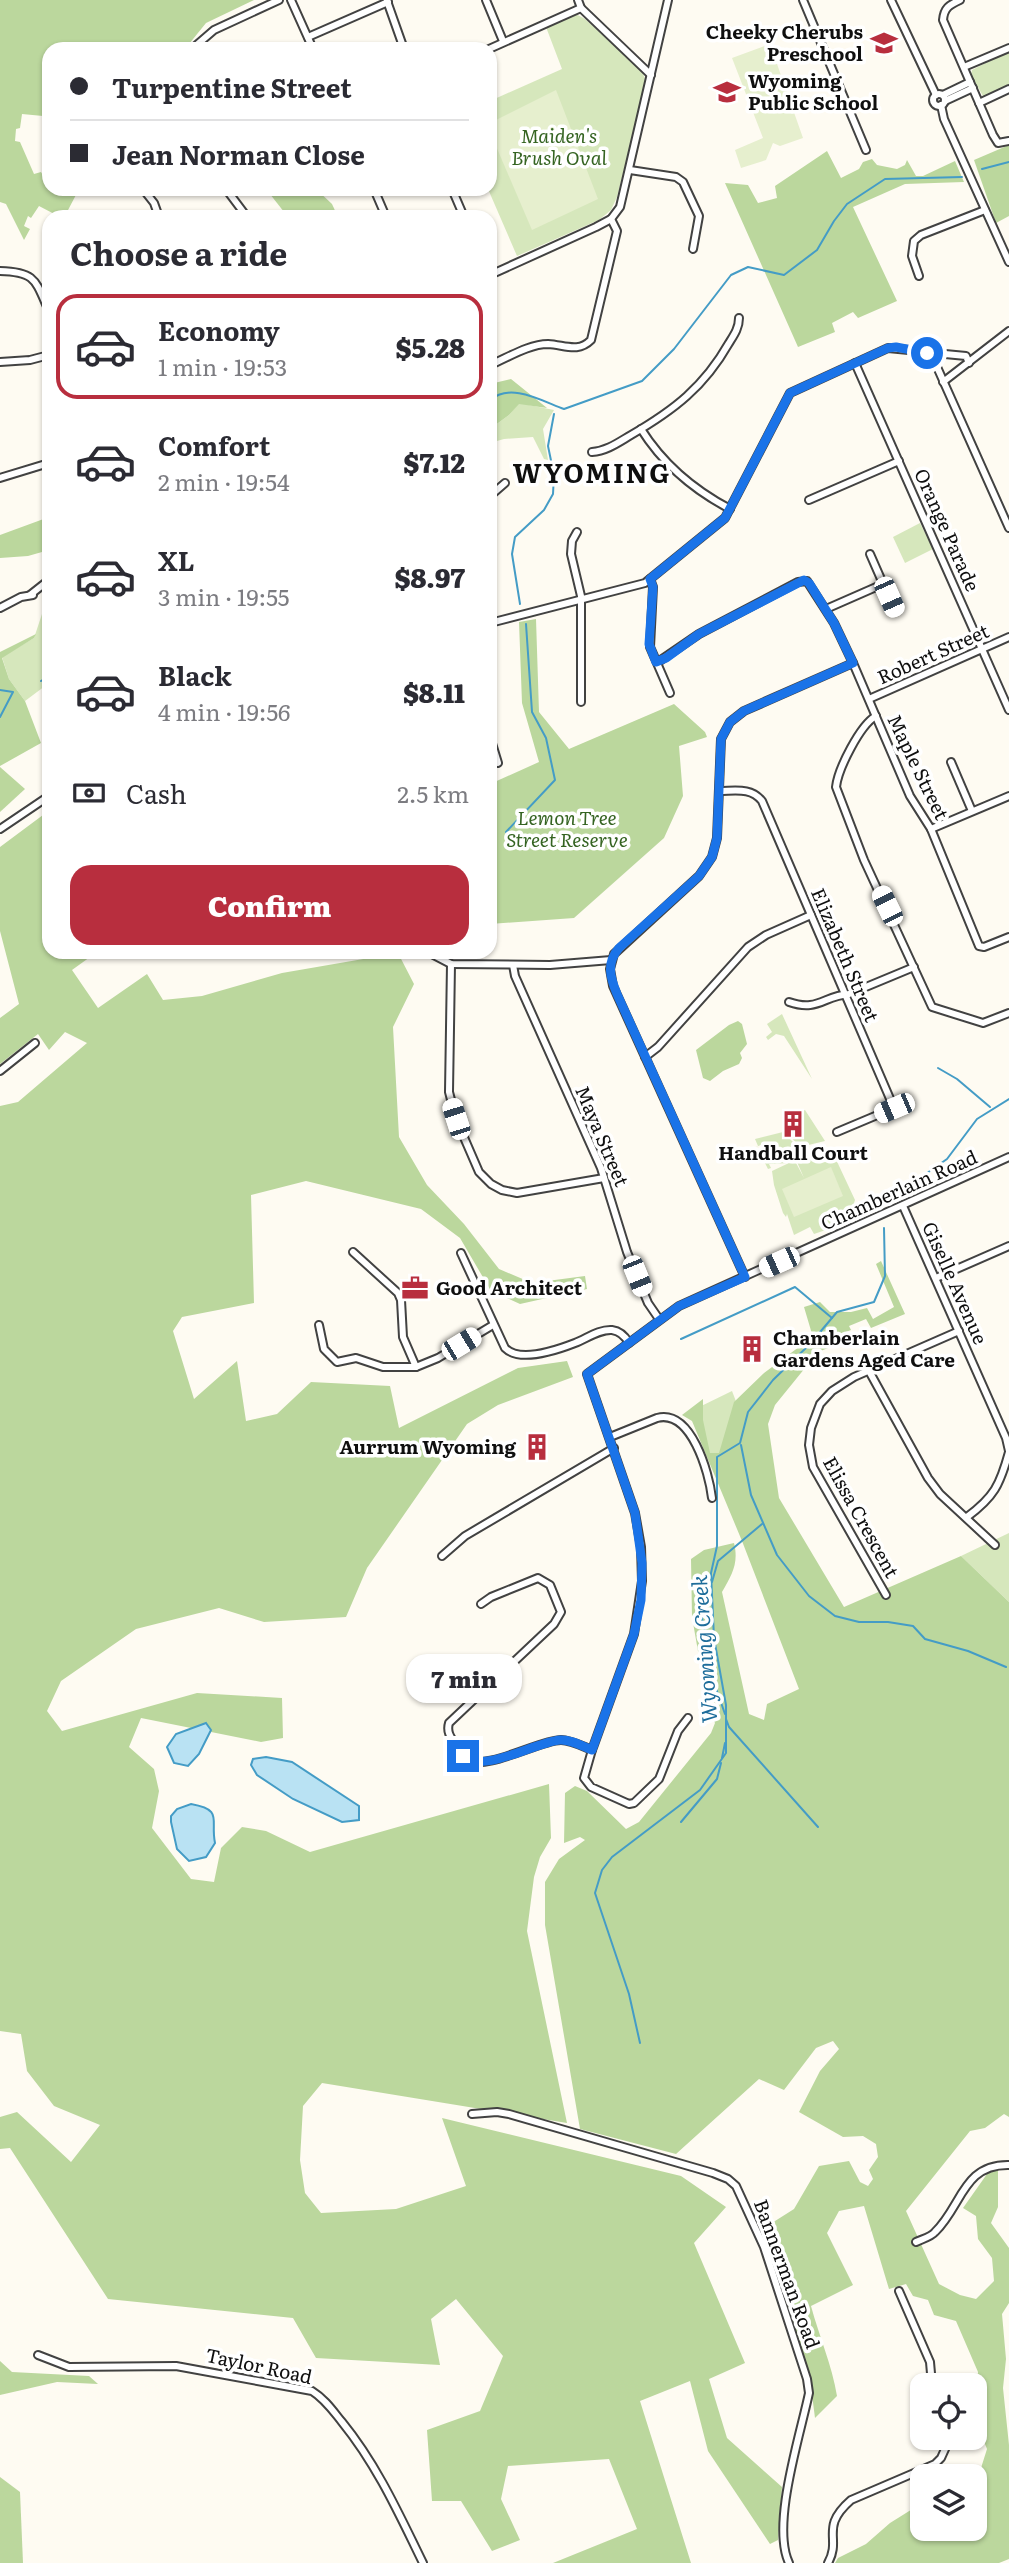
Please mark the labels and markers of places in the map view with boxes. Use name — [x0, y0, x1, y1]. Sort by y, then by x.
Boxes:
place label: Cheeky Cherubs Preschool — [706, 17, 863, 67]
school or university icon: Cheeky Cherubs Preschool — [869, 28, 899, 58]
place label: Wyoming Public School — [748, 66, 879, 116]
school or university icon: Wyoming Public School — [712, 77, 742, 107]
building icon: Handball Court — [778, 1109, 808, 1139]
place label: Handball Court — [718, 1138, 868, 1166]
office icon: Good Architect — [400, 1273, 430, 1303]
place label: Good Architect — [436, 1273, 583, 1301]
place label: Chamberlain Gardens Aged Care — [773, 1323, 955, 1373]
building icon: Chamberlain Gardens Aged Care — [737, 1334, 767, 1364]
place label: Aurrum Wyoming — [339, 1432, 517, 1460]
building icon: Aurrum Wyoming — [522, 1432, 552, 1462]

